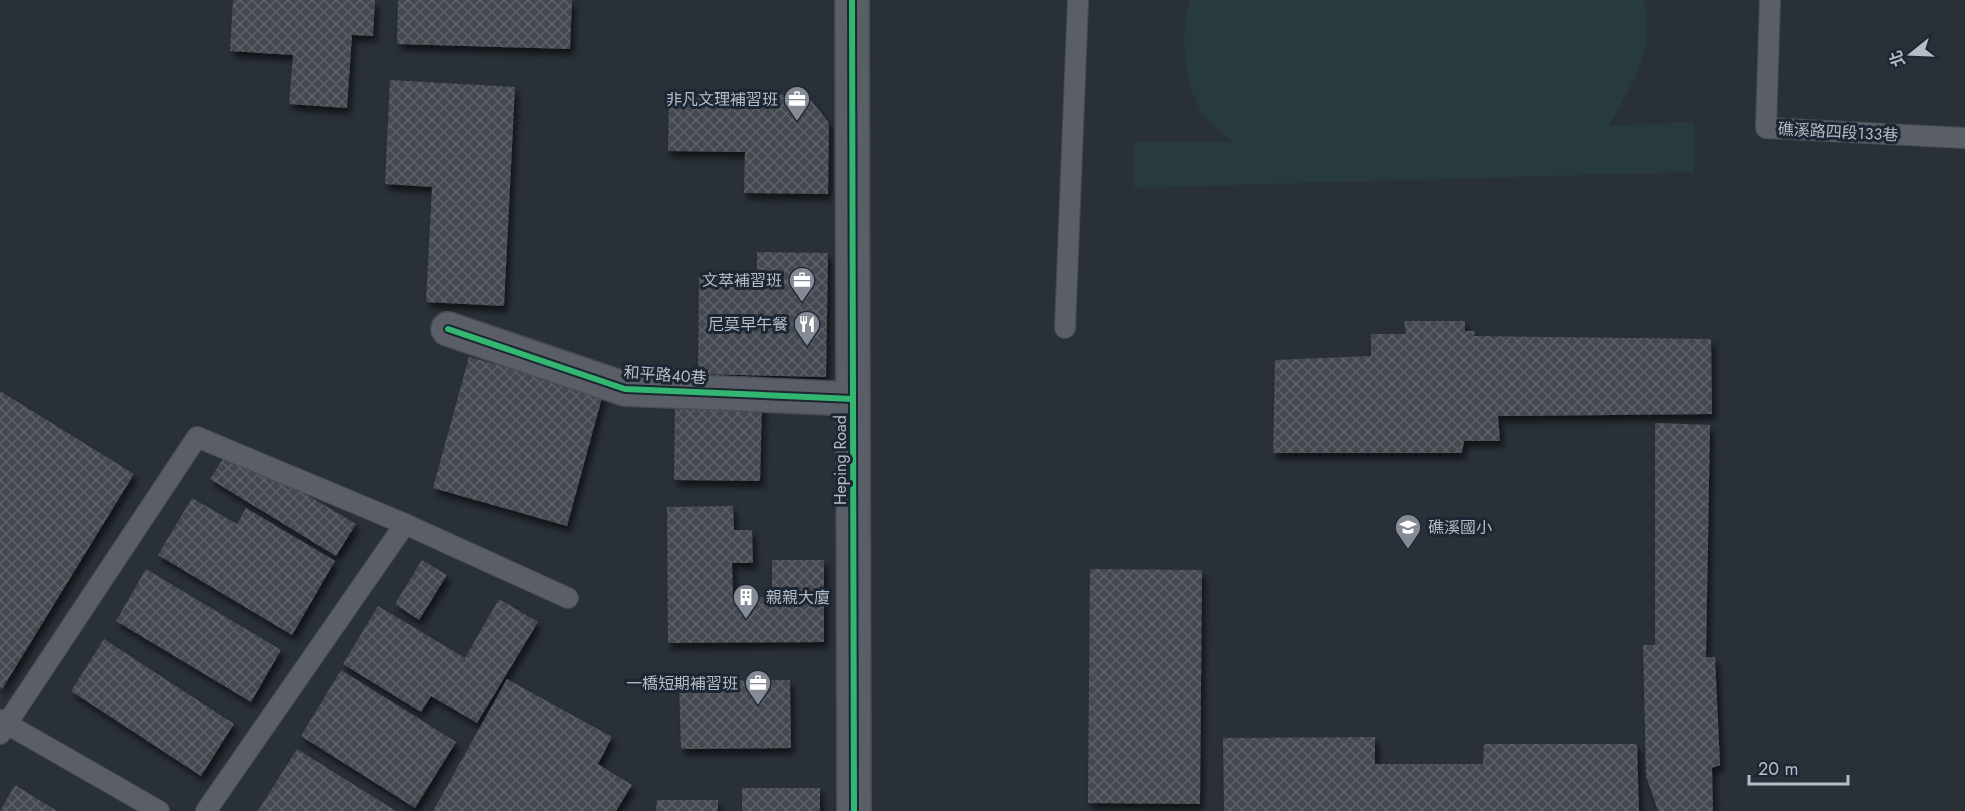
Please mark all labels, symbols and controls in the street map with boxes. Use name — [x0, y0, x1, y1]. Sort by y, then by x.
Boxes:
north arrow — [1881, 24, 1941, 84]
text: 北 — [1884, 47, 1911, 70]
office icon: 非凡文理補習班 — [782, 84, 812, 122]
place label: 非凡文理補習班 — [666, 88, 778, 111]
street label: 礁溪路四段133巷 — [1777, 117, 1899, 147]
office icon: 文萃補習班 — [787, 265, 817, 303]
place label: 文萃補習班 — [702, 269, 782, 292]
restaurant icon: 尼莫早午餐 — [792, 309, 822, 347]
place label: 尼莫早午餐 — [708, 313, 788, 336]
street label: 和平路40巷 — [623, 361, 707, 389]
street label: Heping Road — [829, 415, 852, 505]
school or university icon: 礁溪國小 — [1393, 512, 1423, 550]
place label: 礁溪國小 — [1428, 516, 1492, 539]
building icon: 親親大廈 — [731, 582, 761, 620]
place label: 親親大廈 — [766, 586, 830, 609]
office icon: 一橋短期補習班 — [743, 668, 773, 706]
place label: 一橋短期補習班 — [626, 672, 738, 695]
scale bar — [1749, 748, 1848, 786]
text: 20 m — [1758, 756, 1798, 782]

